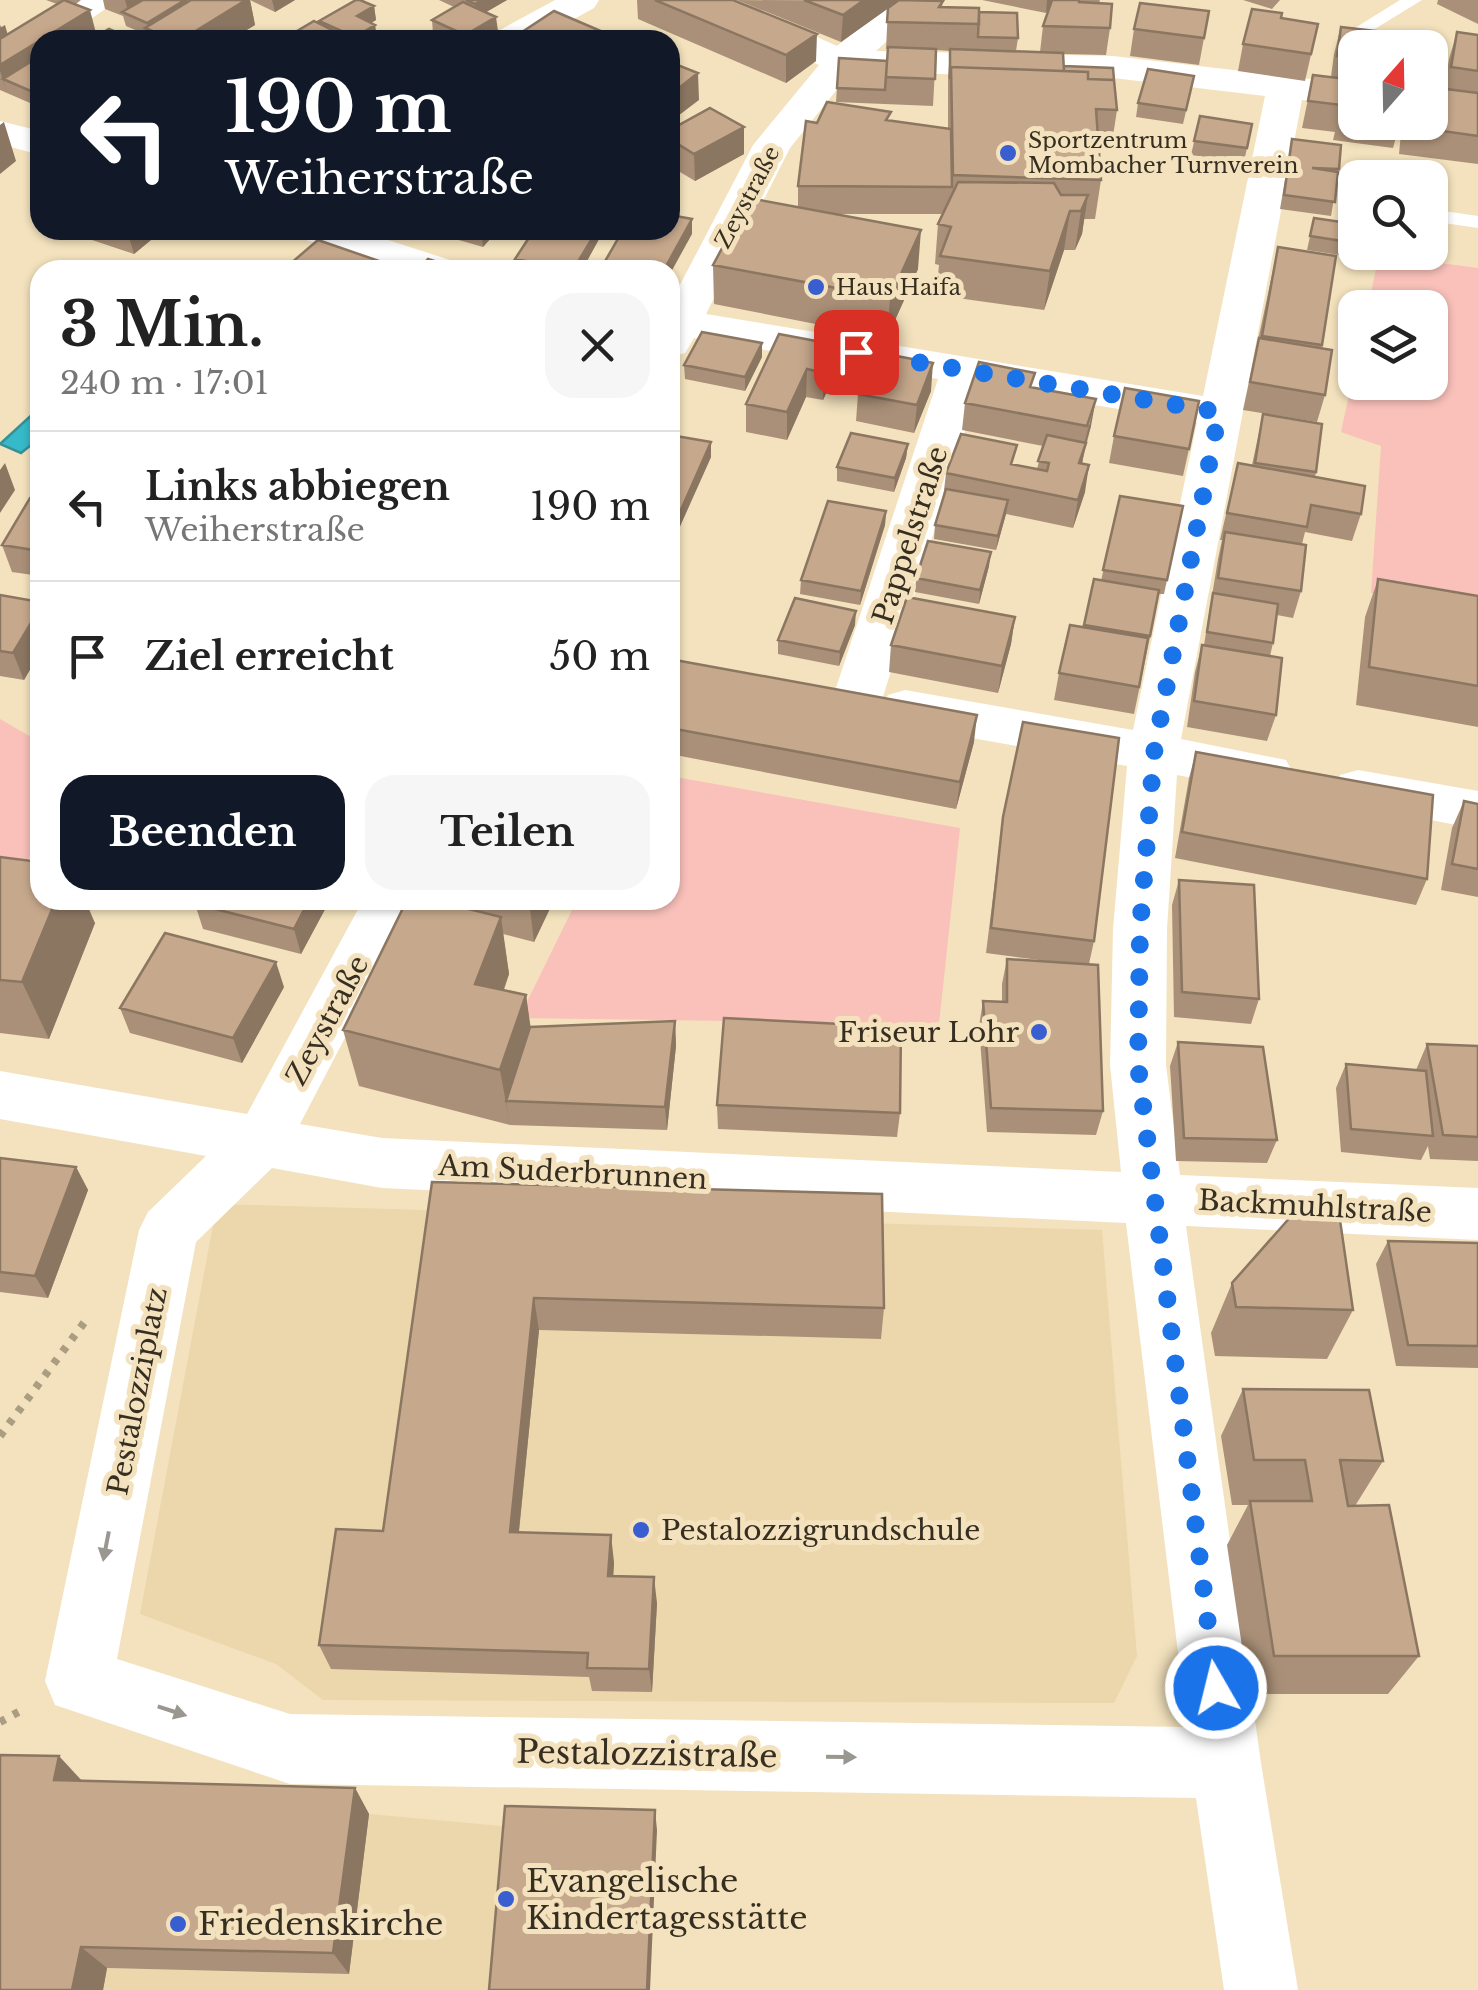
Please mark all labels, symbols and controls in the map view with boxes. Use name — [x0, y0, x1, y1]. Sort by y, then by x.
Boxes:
north arrow — [1338, 30, 1448, 140]
map controls — [1338, 30, 1448, 400]
text: 190 m — [225, 64, 452, 151]
icon: left — [60, 70, 190, 200]
place label: Sportzentrum Mombacher Turnverein — [1028, 127, 1298, 179]
street label: Zeystraße — [709, 142, 786, 253]
marker: Sportzentrum Mombacher Turnverein — [997, 142, 1019, 164]
text: Weiherstraße — [225, 150, 534, 206]
button: search — [1338, 160, 1448, 270]
place label: Haus Haifa — [836, 274, 962, 301]
marker: Haus Haifa — [805, 276, 827, 298]
text: 3 Min. — [60, 288, 264, 362]
button: layers — [1338, 290, 1448, 400]
button: close — [545, 293, 650, 398]
pin — [814, 310, 899, 395]
icon: arrive — [829, 325, 884, 380]
text: 240 m · 17:01 — [60, 363, 269, 403]
street label: Pappelstraße — [865, 442, 956, 628]
text: Links abbiegen — [145, 463, 450, 510]
icon: left — [60, 479, 115, 534]
text: 190 m — [530, 483, 650, 530]
text: Weiherstraße — [145, 510, 365, 550]
icon: arrive — [60, 629, 115, 684]
text: Ziel erreicht — [145, 633, 394, 680]
text: 50 m — [550, 633, 650, 680]
button: Beenden — [60, 775, 345, 890]
button: Teilen — [365, 775, 650, 890]
street label: Zeystraße — [279, 949, 376, 1091]
place label: Friseur Lohr — [838, 1015, 1020, 1050]
marker: Friseur Lohr — [1028, 1021, 1050, 1043]
street label: Am Suderbrunnen — [437, 1148, 708, 1197]
street label: Backmuhlstraße — [1197, 1183, 1433, 1230]
street label: Pestalozziplatz — [100, 1284, 175, 1498]
place label: Pestalozzigrundschule — [661, 1513, 980, 1548]
marker: Pestalozzigrundschule — [630, 1519, 652, 1541]
one-way arrow — [98, 1530, 113, 1562]
position arrow — [1164, 1636, 1268, 1740]
one-way arrow — [157, 1704, 187, 1719]
street label: Pestalozzistraße — [516, 1732, 778, 1776]
one-way arrow — [825, 1749, 857, 1765]
place label: Evangelische Kindertagesstätte — [526, 1861, 808, 1938]
marker: Evangelische Kindertagesstätte — [495, 1888, 517, 1910]
place label: Friedenskirche — [198, 1904, 443, 1944]
marker: Friedenskirche — [167, 1913, 189, 1935]

